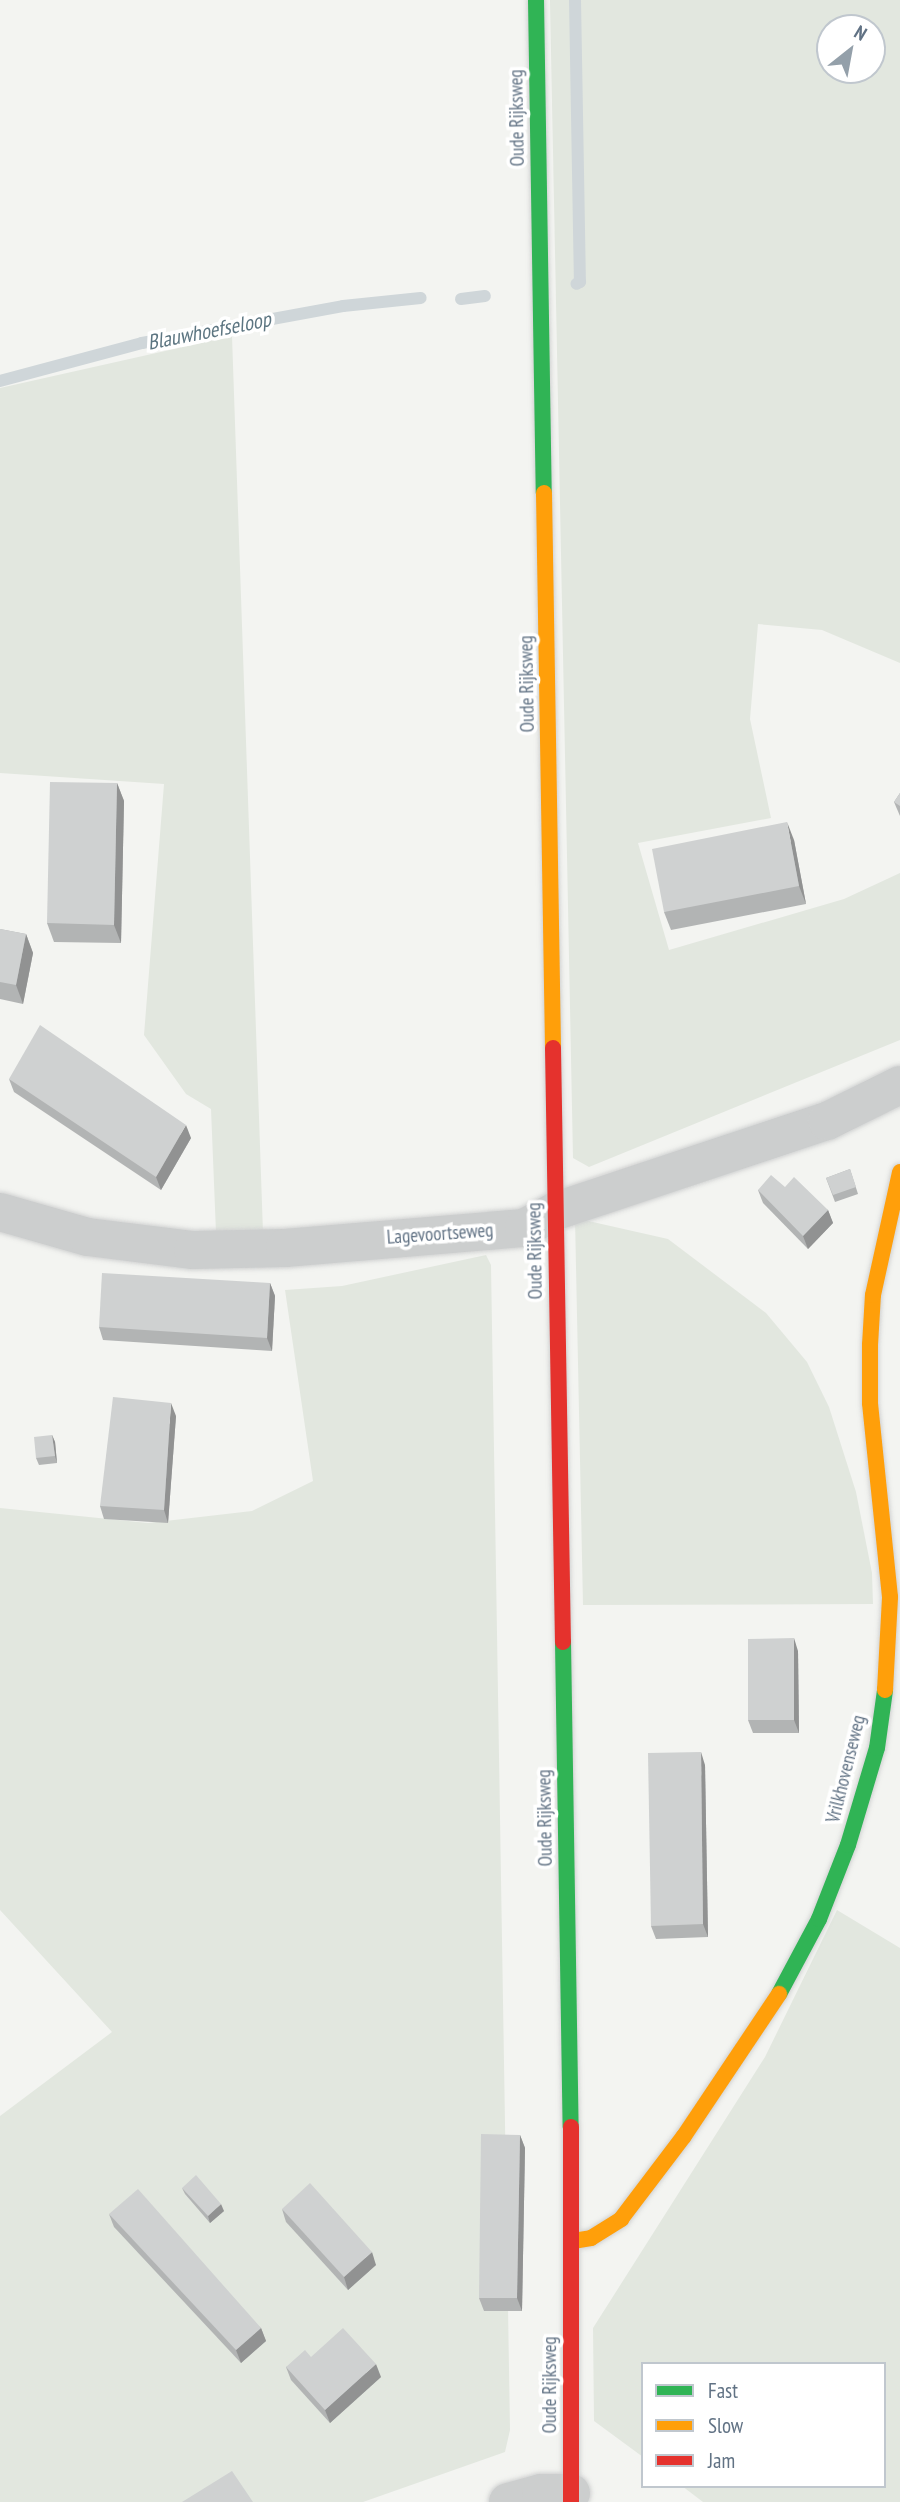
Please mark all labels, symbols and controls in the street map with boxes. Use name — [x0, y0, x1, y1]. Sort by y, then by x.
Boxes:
north arrow — [816, 14, 886, 84]
text: N — [850, 20, 871, 46]
street label: Oude Rijksweg — [505, 69, 529, 167]
water label: Blauwhoefseloop — [145, 307, 273, 355]
street label: Oude Rijksweg — [515, 635, 539, 733]
street label: Oude Rijksweg — [523, 1202, 547, 1300]
street label: Lagevoortseweg — [386, 1219, 494, 1249]
street label: Vrilkhovenseweg — [822, 1713, 870, 1825]
street label: Oude Rijksweg — [533, 1769, 557, 1867]
street label: Oude Rijksweg — [539, 2337, 561, 2433]
legend — [641, 2362, 886, 2488]
text: Fast — [708, 2377, 738, 2404]
text: Slow — [708, 2412, 743, 2439]
text: Jam — [708, 2447, 735, 2474]

